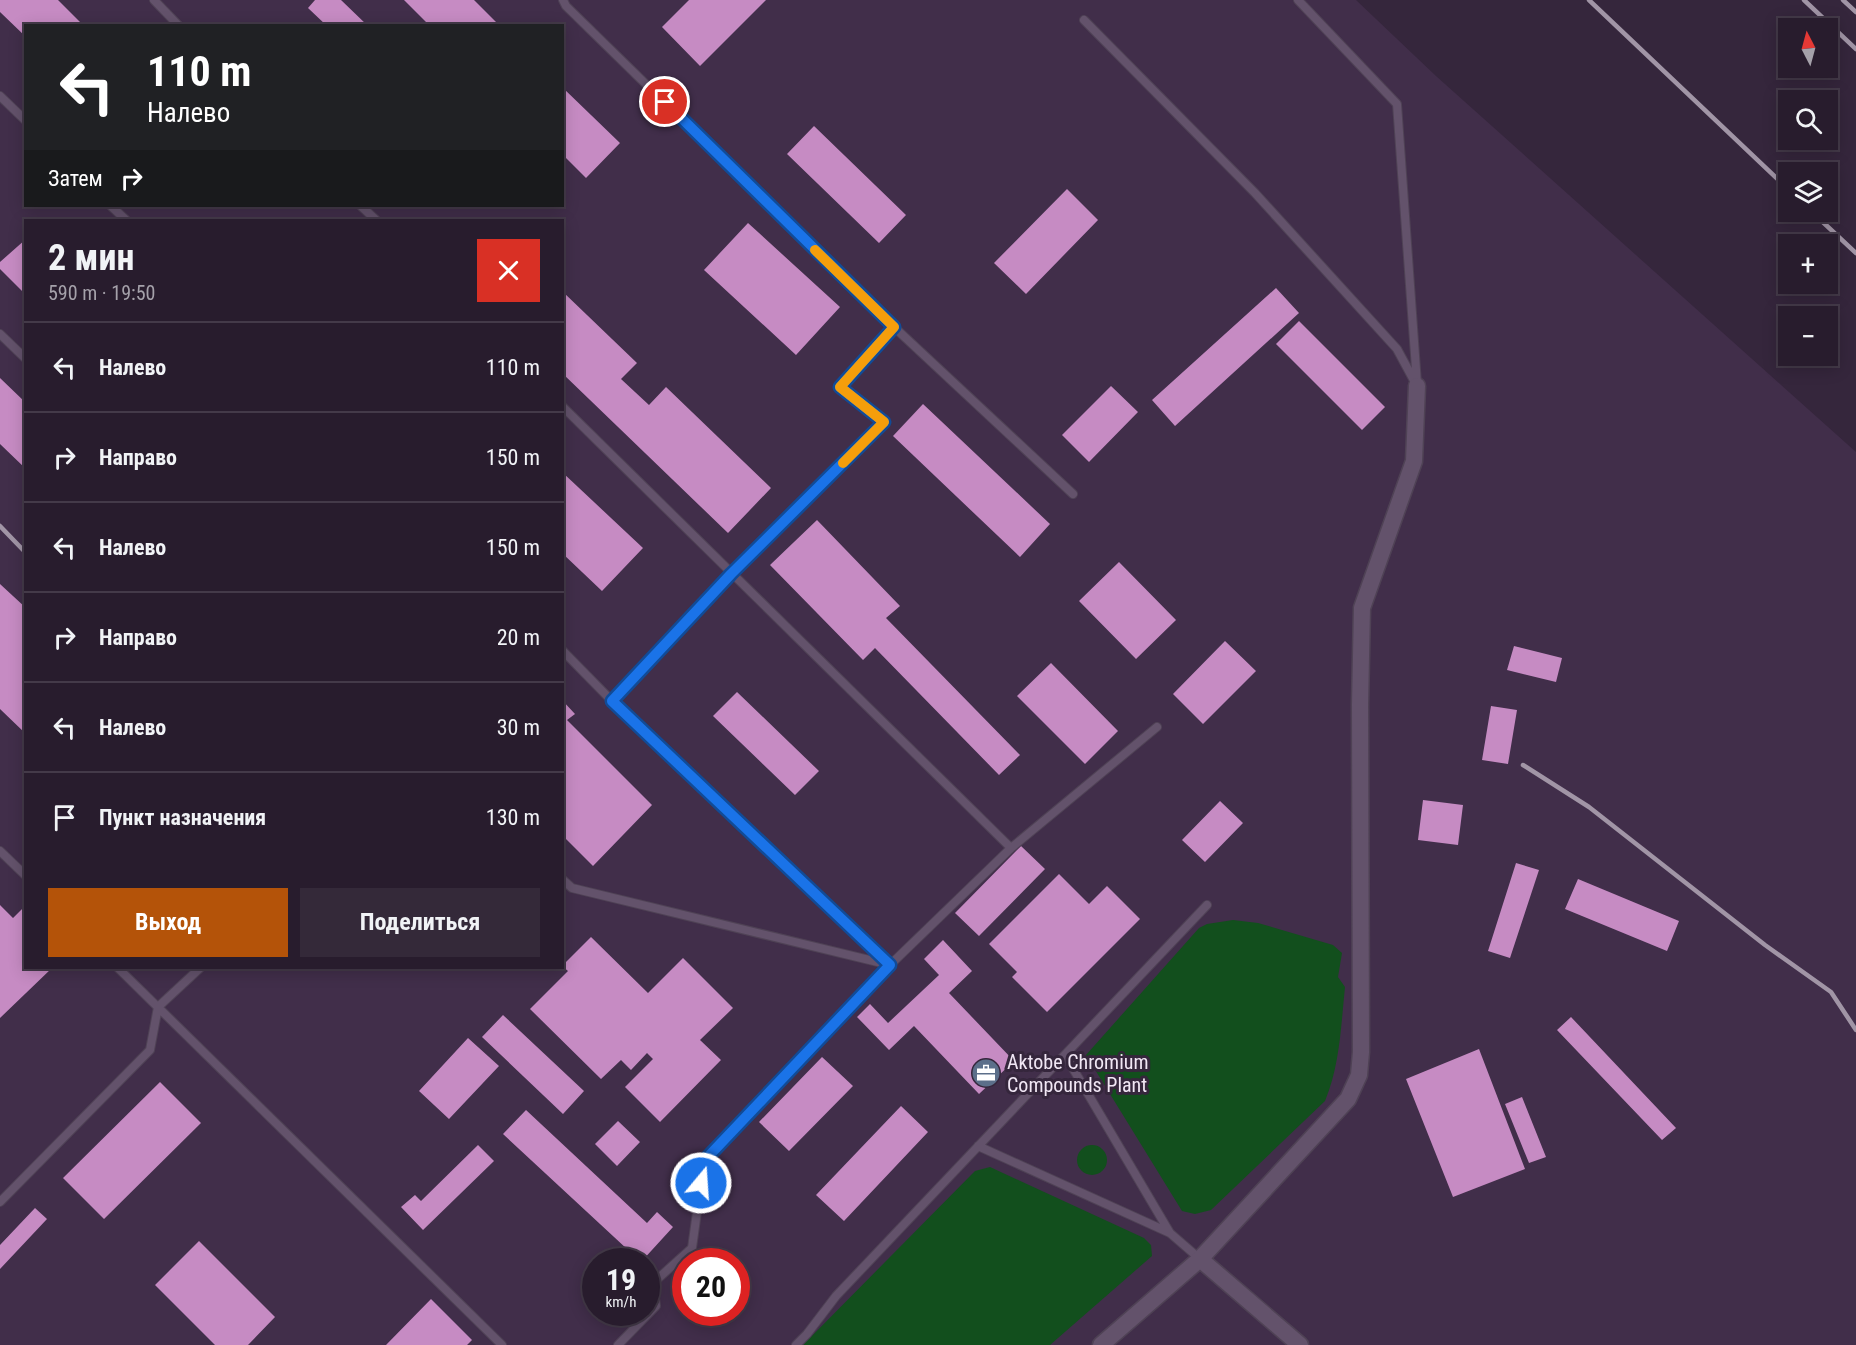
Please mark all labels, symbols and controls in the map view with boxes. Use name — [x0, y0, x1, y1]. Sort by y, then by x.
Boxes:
north arrow — [1778, 18, 1838, 78]
map controls — [1778, 18, 1838, 366]
text: 110 m — [147, 47, 252, 96]
icon: left — [48, 48, 126, 126]
pin — [639, 76, 690, 127]
icon: arrive — [648, 85, 681, 118]
button: search — [1778, 90, 1838, 150]
text: Налево — [147, 97, 230, 129]
icon: right — [115, 162, 148, 195]
button: layers — [1778, 162, 1838, 222]
text: Затем — [48, 166, 103, 191]
button: + — [1778, 234, 1838, 294]
text: 2 мин — [48, 237, 134, 279]
button: close — [477, 239, 540, 302]
text: 590 m · 19:50 — [48, 281, 155, 305]
button: − — [1778, 306, 1838, 366]
icon: left — [48, 351, 81, 384]
text: Налево — [99, 355, 166, 380]
text: 110 m — [486, 355, 540, 380]
icon: right — [48, 441, 81, 474]
text: Направо — [99, 445, 177, 470]
text: 150 m — [486, 445, 540, 470]
icon: left — [48, 531, 81, 564]
text: Налево — [99, 535, 166, 560]
text: 150 m — [486, 535, 540, 560]
icon: right — [48, 621, 81, 654]
text: Направо — [99, 625, 177, 650]
text: 20 m — [497, 625, 540, 650]
icon: left — [48, 711, 81, 744]
text: Налево — [99, 715, 166, 740]
text: 30 m — [497, 715, 540, 740]
icon: arrive — [48, 801, 81, 834]
text: Пункт назначения — [99, 805, 266, 830]
text: 130 m — [486, 805, 540, 830]
button: Выход — [48, 888, 288, 957]
button: Поделиться — [300, 888, 540, 957]
place label: Aktobe Chromium Compounds Plant — [1007, 1050, 1148, 1097]
office icon: Aktobe Chromium Compounds Plant — [970, 1057, 1002, 1089]
position arrow — [669, 1151, 733, 1215]
speed limit sign: 20 — [672, 1248, 750, 1326]
text: 19 — [606, 1262, 636, 1297]
text: km/h — [606, 1293, 636, 1311]

